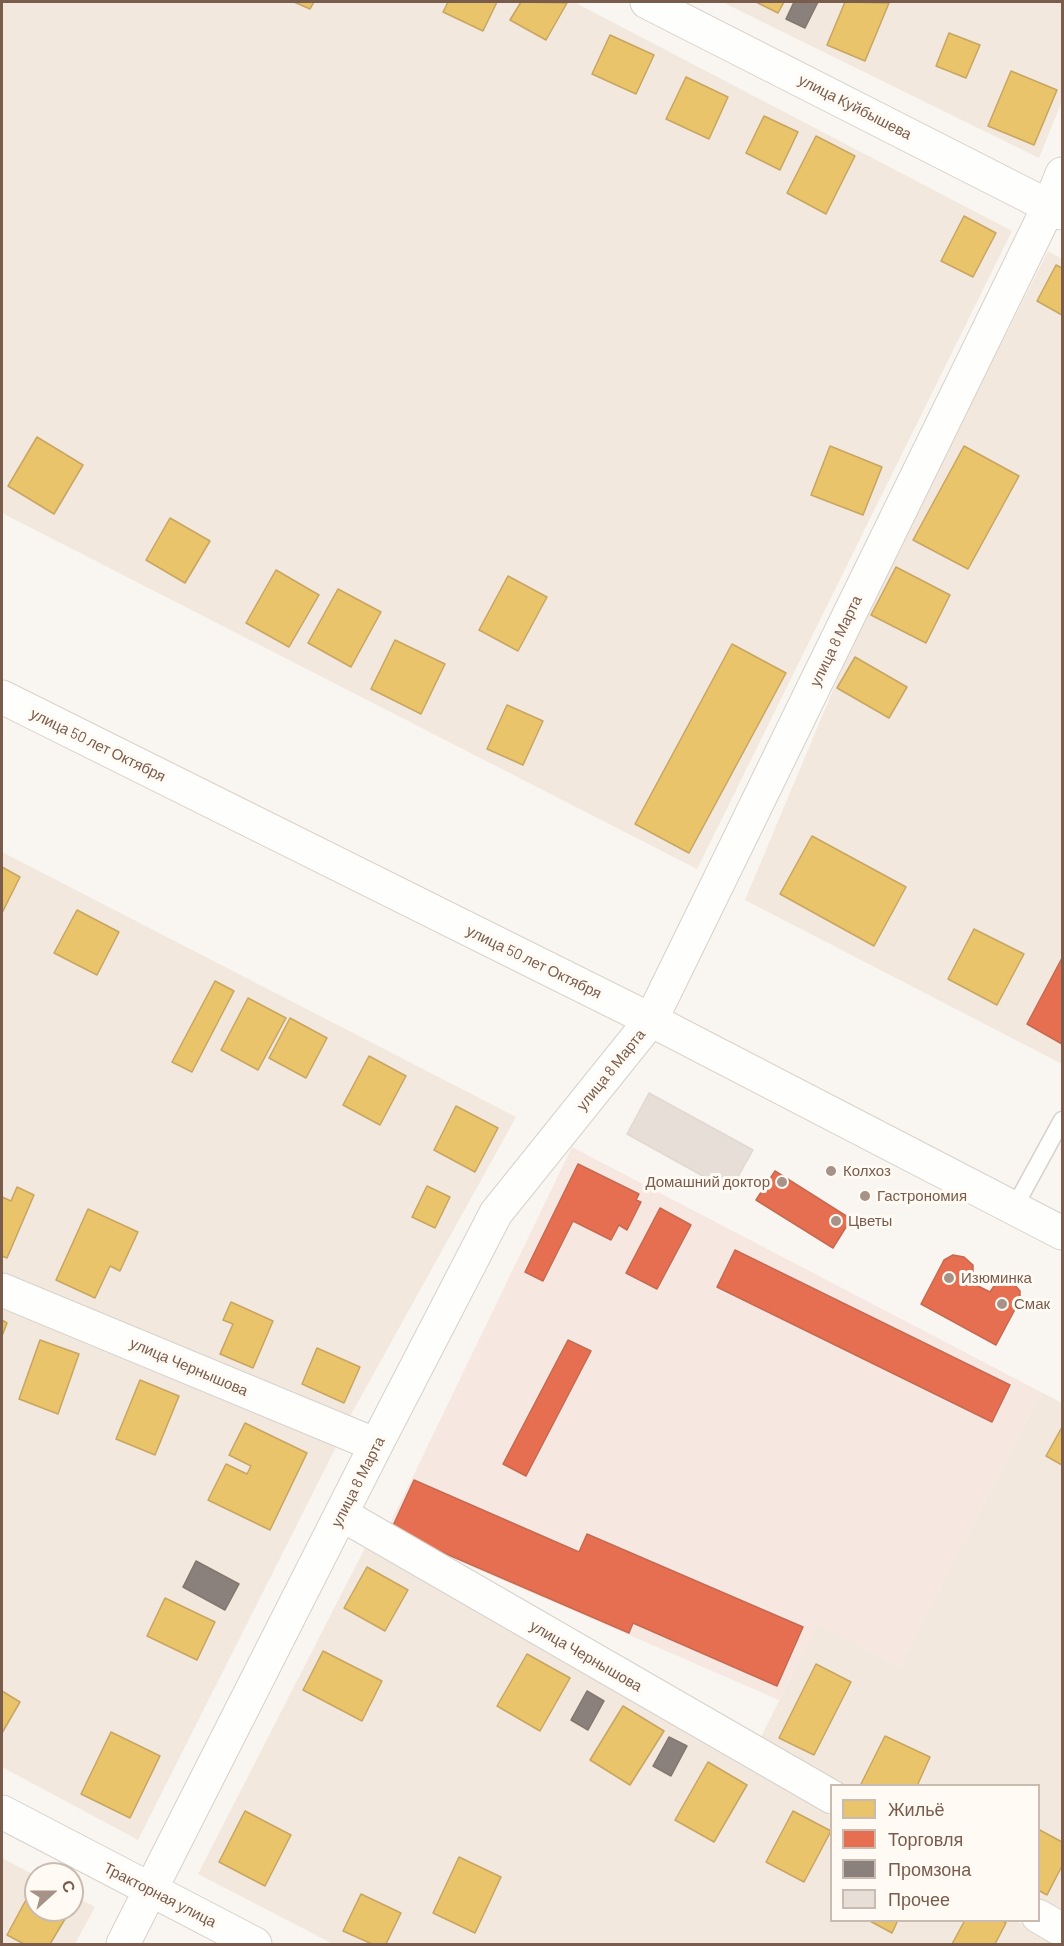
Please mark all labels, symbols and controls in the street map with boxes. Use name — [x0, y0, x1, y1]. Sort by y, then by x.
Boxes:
street label: улица Куйбышева — [795, 71, 915, 143]
street label: улица 8 Марта — [806, 593, 866, 689]
street label: улица 50 лет Октября — [27, 704, 169, 786]
street label: улица 50 лет Октября — [463, 921, 605, 1003]
street label: улица 8 Марта — [573, 1026, 649, 1114]
place label: Колхоз — [843, 1162, 891, 1180]
marker: Колхоз — [824, 1164, 838, 1178]
place label: Домашний доктор — [645, 1173, 770, 1191]
marker: Домашний доктор — [775, 1175, 789, 1189]
place label: Гастрономия — [877, 1187, 967, 1205]
marker: Гастрономия — [858, 1189, 872, 1203]
place label: Цветы — [848, 1212, 892, 1230]
marker: Цветы — [829, 1214, 843, 1228]
place label: Изюминка — [961, 1269, 1032, 1287]
marker: Изюминка — [942, 1271, 956, 1285]
place label: Смак — [1014, 1295, 1050, 1313]
marker: Смак — [995, 1297, 1009, 1311]
street label: улица Чернышова — [127, 1334, 251, 1400]
street label: улица 8 Марта — [327, 1434, 389, 1530]
street label: улица Чернышова — [527, 1617, 645, 1695]
legend — [830, 1784, 1040, 1922]
text: Жильё — [888, 1798, 945, 1820]
text: Торговля — [888, 1828, 963, 1850]
text: Промзона — [888, 1858, 971, 1880]
street label: Тракторная улица — [101, 1859, 219, 1931]
north arrow — [24, 1862, 84, 1922]
text: С — [58, 1877, 80, 1895]
text: Прочее — [888, 1888, 950, 1910]

